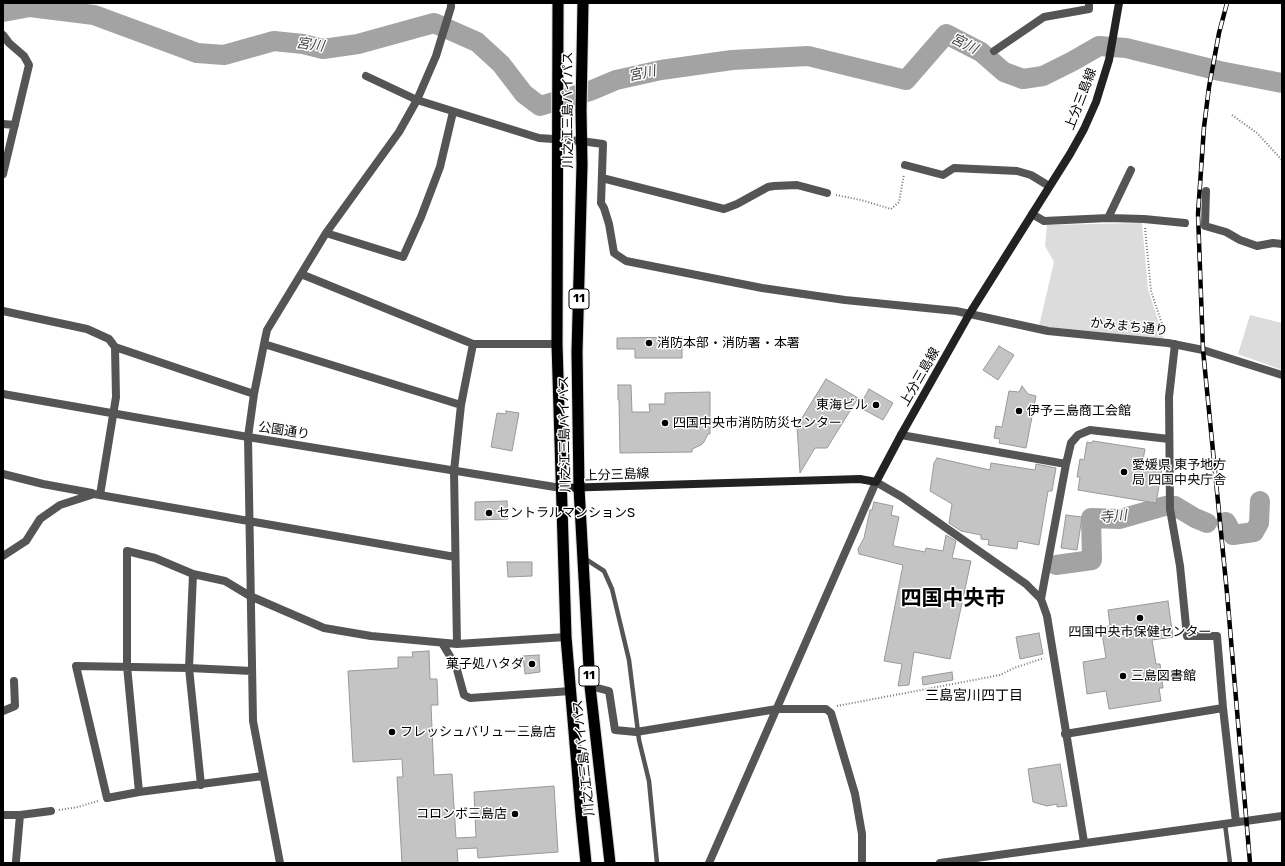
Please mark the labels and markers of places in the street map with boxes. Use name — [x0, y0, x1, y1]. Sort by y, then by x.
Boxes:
place label: 消防本部・消防署・本署 — [657, 335, 800, 351]
marker: 消防本部・消防署・本署 — [644, 338, 654, 348]
place label: 東海ビル — [816, 397, 868, 413]
marker: 東海ビル — [871, 400, 881, 410]
place label: 伊予三島商工会館 — [1027, 403, 1131, 419]
marker: 伊予三島商工会館 — [1014, 406, 1024, 416]
place label: 四国中央市消防防災センター — [673, 415, 842, 431]
marker: 四国中央市消防防災センター — [660, 418, 670, 428]
place label: 愛媛県 東予地方 局 四国中央庁舎 — [1132, 457, 1226, 488]
marker: 愛媛県 東予地方 局 四国中央庁舎 — [1119, 467, 1129, 477]
place label: セントラルマンションS — [497, 505, 635, 521]
marker: セントラルマンションS — [484, 508, 494, 518]
marker: 四国中央市保健センター — [1135, 613, 1145, 623]
place label: 四国中央市保健センター — [1069, 624, 1211, 640]
place label: 菓子処ハタダ — [446, 656, 524, 672]
marker: 菓子処ハタダ — [527, 659, 537, 669]
place label: 三島図書館 — [1131, 668, 1196, 684]
marker: 三島図書館 — [1118, 671, 1128, 681]
place label: フレッシュバリュー三島店 — [400, 724, 556, 740]
marker: フレッシュバリュー三島店 — [387, 727, 397, 737]
place label: コロンボ三島店 — [416, 806, 507, 822]
marker: コロンボ三島店 — [510, 809, 520, 819]

